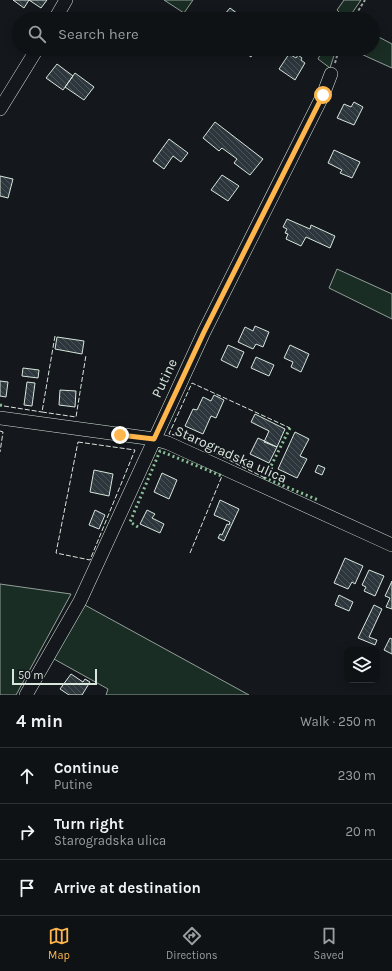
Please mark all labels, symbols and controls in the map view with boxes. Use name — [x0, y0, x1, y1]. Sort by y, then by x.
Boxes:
search box — [12, 12, 380, 56]
icon: search — [26, 23, 48, 45]
text: Search here — [58, 25, 139, 43]
route start — [314, 86, 332, 104]
street label: Putine — [148, 356, 181, 401]
street label: Starogradska ulica — [172, 422, 289, 487]
route end — [111, 426, 129, 444]
map controls — [344, 647, 380, 683]
button: layers — [344, 647, 380, 683]
scale bar — [12, 667, 97, 686]
text: 50 m — [18, 669, 44, 682]
text: 4 min — [16, 711, 63, 731]
text: Walk · 250 m — [300, 714, 376, 729]
text: Continue — [54, 759, 119, 777]
icon: ahead — [16, 765, 38, 787]
text: 230 m — [338, 768, 376, 783]
text: Putine — [54, 777, 92, 792]
text: Turn right — [54, 815, 124, 833]
icon: right — [16, 821, 38, 843]
text: 20 m — [346, 824, 376, 839]
text: Starogradska ulica — [54, 833, 166, 848]
icon: arrive — [16, 877, 38, 899]
text: Arrive at destination — [54, 879, 201, 897]
tab: Map — [48, 925, 70, 962]
tab: Directions — [166, 925, 218, 962]
tab: Saved — [314, 925, 344, 962]

